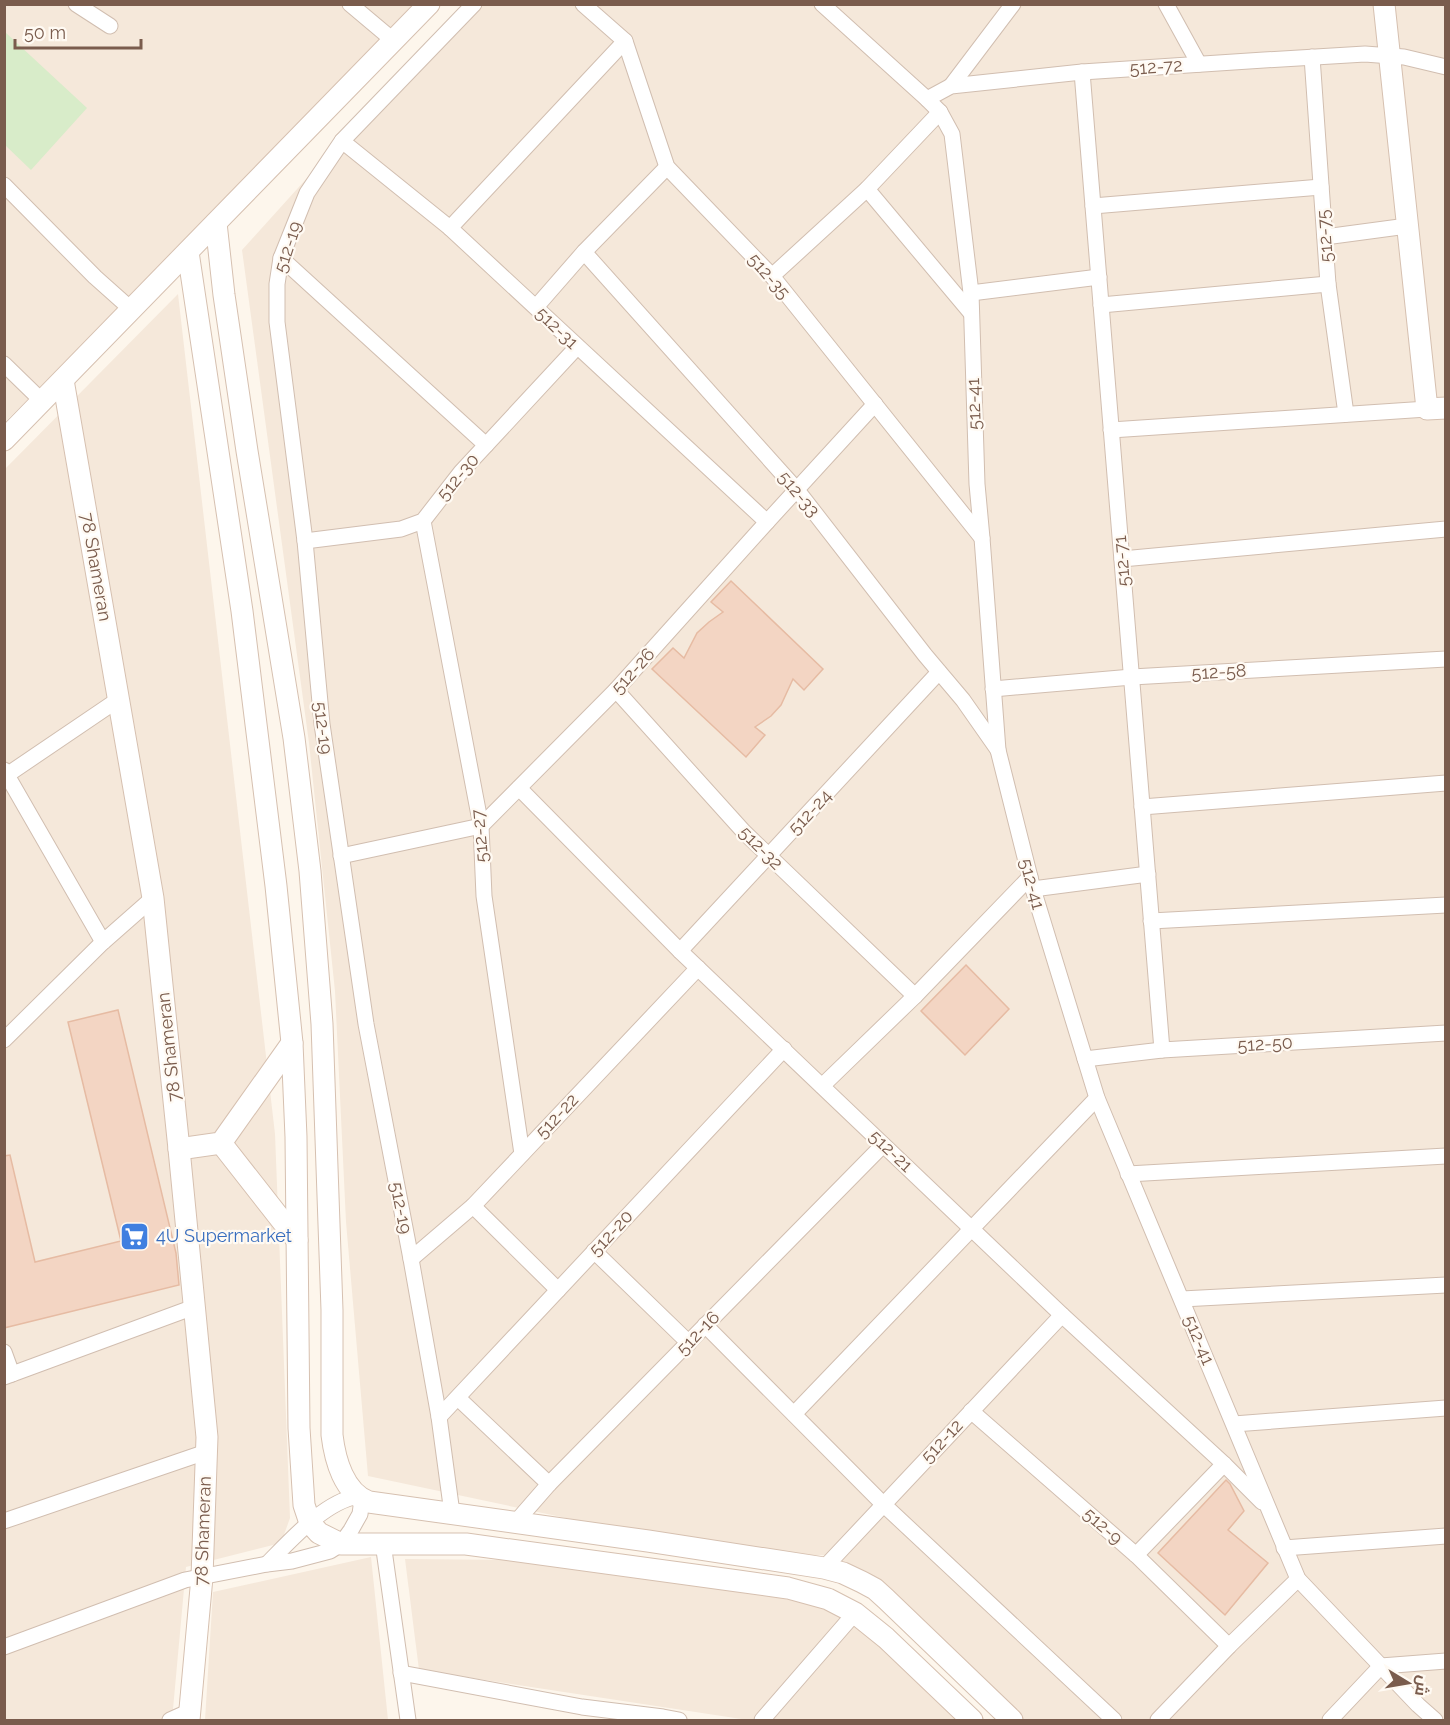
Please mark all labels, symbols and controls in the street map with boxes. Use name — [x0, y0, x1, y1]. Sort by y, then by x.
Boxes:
scale bar — [15, 12, 141, 50]
text: 50 m — [24, 22, 66, 43]
street label: 512-72 — [1129, 54, 1183, 79]
street label: 512-75 — [1312, 209, 1337, 263]
street label: 512-19 — [269, 219, 306, 275]
street label: 512-35 — [744, 249, 795, 303]
street label: 512-31 — [532, 302, 583, 353]
street label: 512-41 — [962, 377, 985, 430]
street label: 512-30 — [432, 449, 483, 504]
street label: 512-33 — [774, 467, 824, 521]
street label: 78 Shameran — [77, 511, 116, 623]
street label: 512-71 — [1109, 534, 1134, 587]
street label: 512-26 — [607, 643, 659, 698]
street label: 512-58 — [1191, 660, 1247, 683]
street label: 512-19 — [310, 701, 337, 755]
street label: 512-24 — [784, 785, 836, 838]
street label: 512-27 — [467, 808, 492, 864]
street label: 512-32 — [735, 822, 787, 874]
street label: 512-41 — [1016, 856, 1049, 912]
street label: 78 Shameran — [152, 991, 185, 1103]
street label: 512-50 — [1237, 1032, 1293, 1055]
street label: 512-22 — [531, 1089, 582, 1142]
street label: 512-21 — [865, 1125, 918, 1176]
street label: 512-19 — [386, 1180, 417, 1236]
street label: 512-20 — [584, 1205, 637, 1260]
supermarket icon: 4U Supermarket — [119, 1220, 151, 1252]
place label: 4U Supermarket — [156, 1225, 292, 1246]
street label: 512-16 — [672, 1306, 724, 1359]
street label: 512-41 — [1180, 1312, 1219, 1368]
street label: 512-12 — [916, 1415, 967, 1467]
street label: 78 Shameran — [190, 1476, 215, 1586]
street label: 512-9 — [1079, 1503, 1127, 1548]
north arrow — [1378, 1653, 1438, 1713]
text: ش — [1411, 1674, 1434, 1698]

